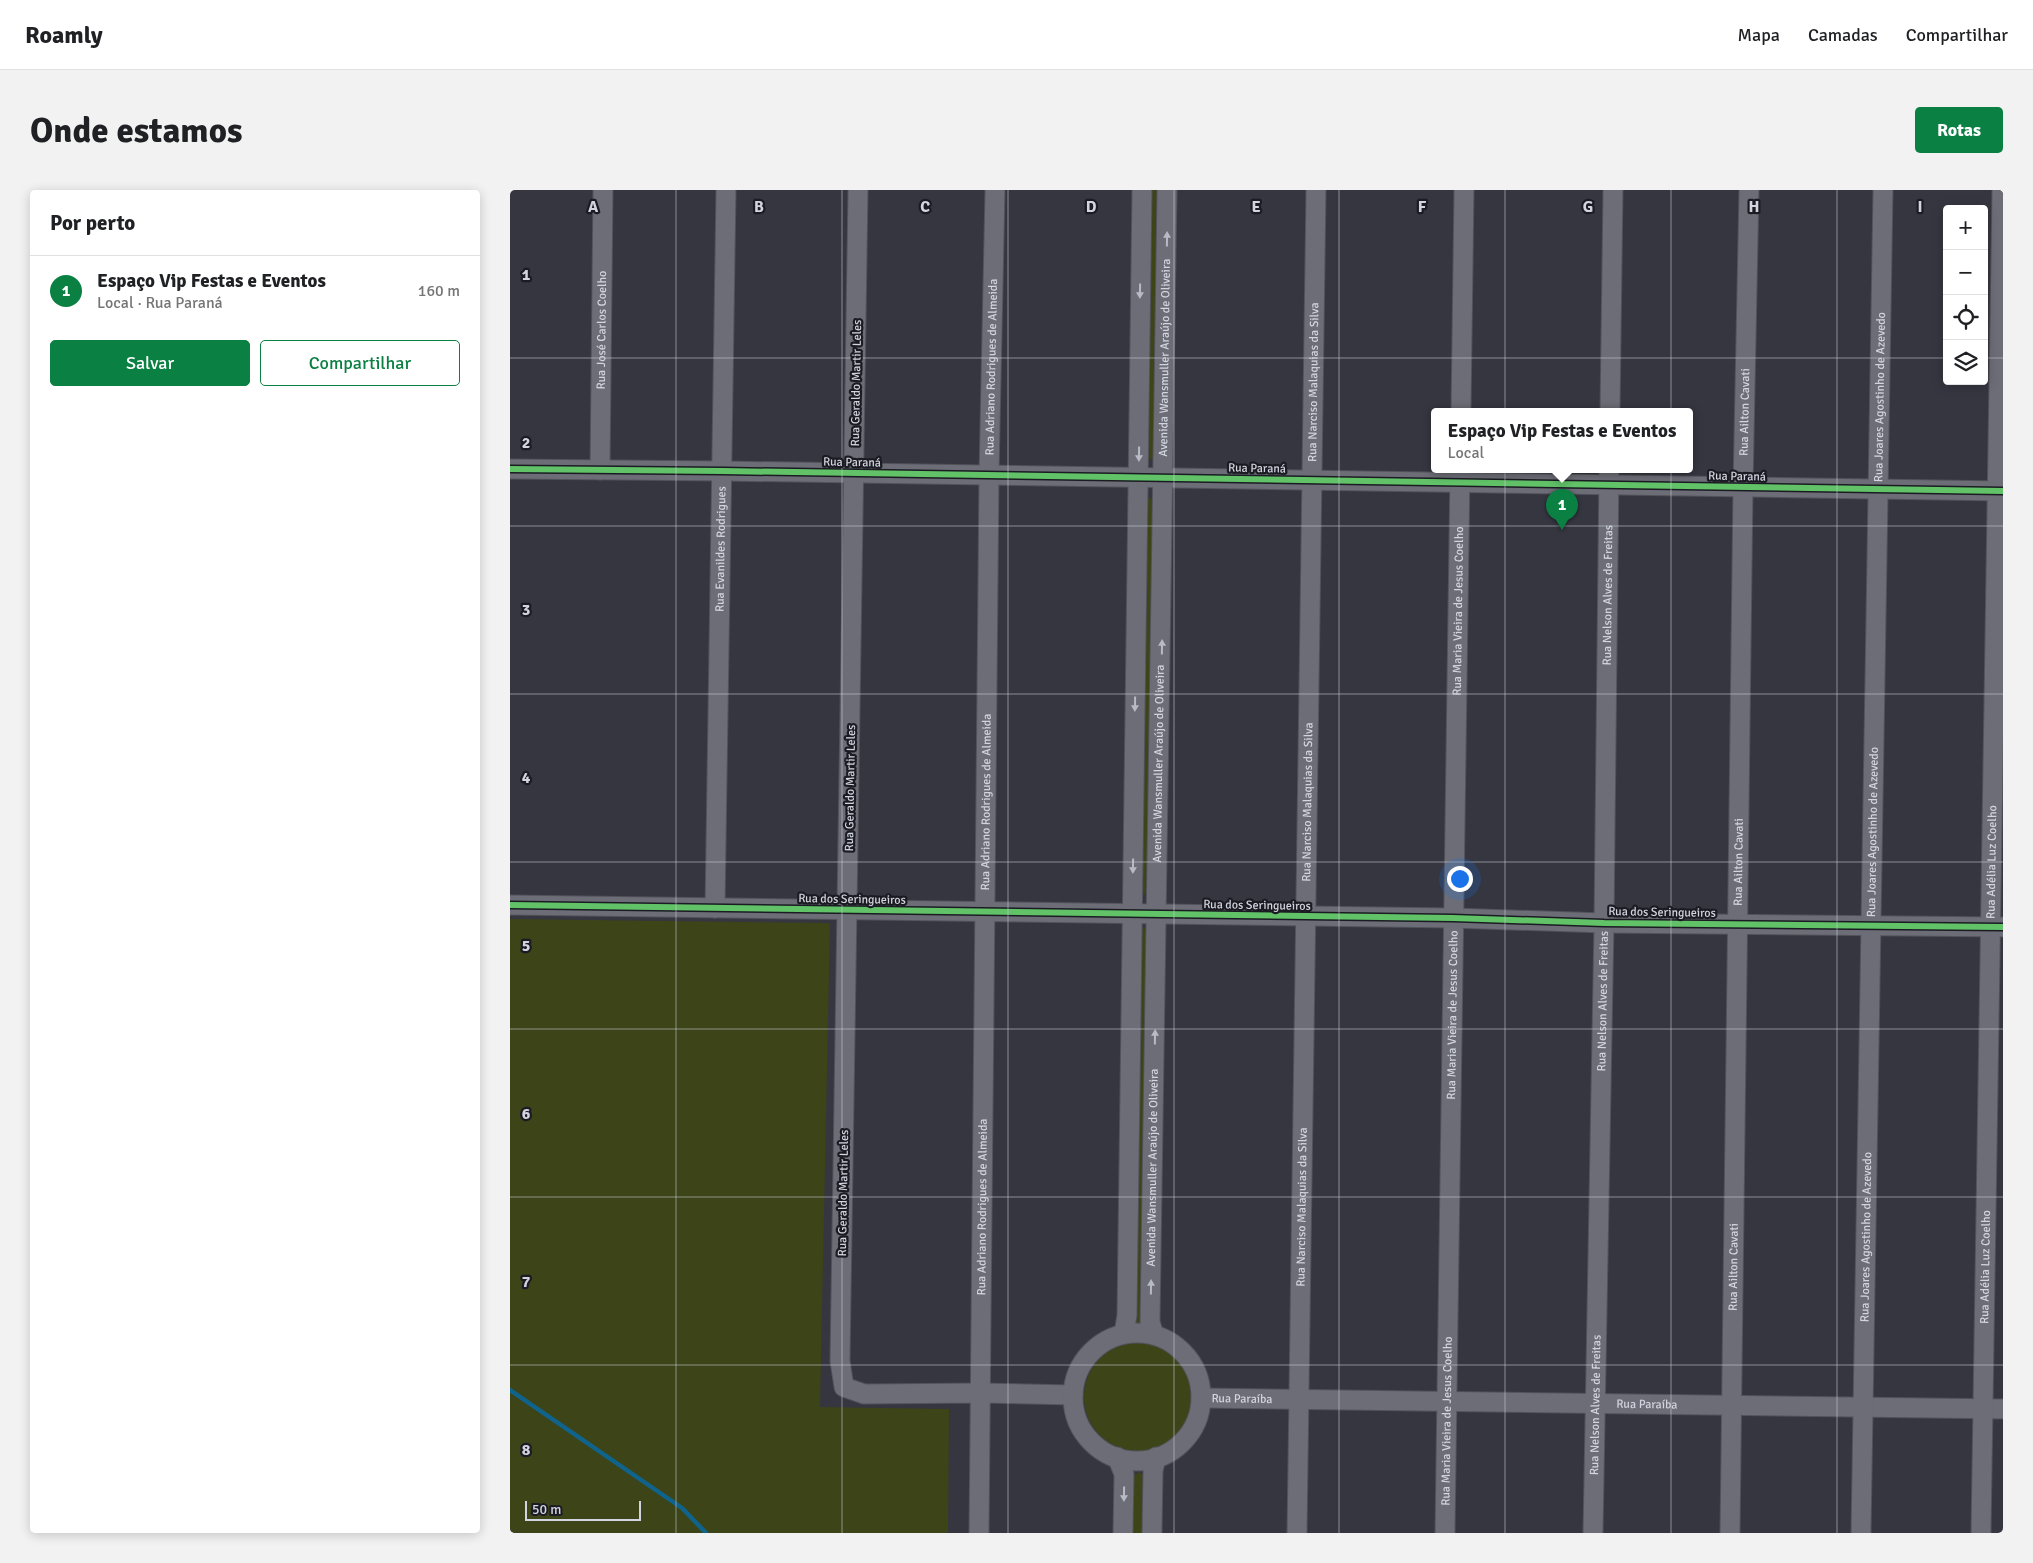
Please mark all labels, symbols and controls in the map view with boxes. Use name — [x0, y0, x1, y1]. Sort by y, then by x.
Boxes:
text: Roamly — [25, 20, 103, 50]
text: Mapa — [1738, 24, 1780, 46]
text: Camadas — [1808, 24, 1878, 46]
text: Compartilhar — [1906, 24, 2008, 46]
button: Rotas — [1915, 107, 2003, 153]
text: Onde estamos — [30, 109, 242, 152]
text: A — [588, 197, 599, 217]
text: B — [754, 197, 764, 217]
text: C — [920, 197, 930, 217]
text: D — [1086, 197, 1097, 217]
text: E — [1251, 197, 1261, 217]
text: F — [1418, 197, 1427, 217]
text: G — [1583, 197, 1593, 217]
text: H — [1749, 197, 1759, 217]
text: I — [1917, 197, 1923, 217]
map controls — [1943, 205, 1988, 385]
button: + — [1943, 205, 1988, 250]
text: Por perto — [50, 210, 135, 236]
one-way arrow — [1163, 231, 1171, 247]
button: − — [1943, 250, 1988, 295]
street label: Avenida Wansmuller Araújo de Oliveira — [1156, 259, 1174, 457]
text: 1 — [522, 265, 531, 285]
text: Espaço Vip Festas e Eventos — [97, 269, 326, 293]
street label: Rua José Carlos Coelho — [594, 271, 610, 390]
street label: Rua Adriano Rodrigues de Almeida — [982, 279, 1001, 456]
text: 1 — [62, 281, 70, 301]
text: 160 m — [418, 281, 460, 301]
one-way arrow — [1136, 283, 1144, 299]
text: Local · Rua Paraná — [97, 293, 223, 313]
button: locate — [1943, 295, 1988, 340]
street label: Rua Narciso Malaquias da Silva — [1305, 302, 1322, 462]
street label: Rua Joares Agostinho de Azevedo — [1871, 312, 1889, 482]
street label: Rua Geraldo Martir Leles — [848, 320, 865, 446]
button: Salvar — [50, 340, 250, 386]
button: Compartilhar — [260, 340, 460, 386]
button: layers — [1943, 340, 1988, 385]
street label: Rua Ailton Cavati — [1737, 368, 1753, 456]
popup — [1431, 408, 1693, 473]
text: Espaço Vip Festas e Eventos — [1448, 419, 1676, 443]
text: 2 — [522, 433, 530, 453]
text: Local — [1448, 443, 1484, 463]
one-way arrow — [1135, 446, 1143, 462]
street label: Rua Paraná — [823, 454, 881, 471]
street label: Rua Paraná — [1228, 460, 1286, 477]
street label: Rua Paraná — [1708, 468, 1766, 485]
street label: Rua Evanildes Rodrigues — [713, 486, 729, 612]
pin: 1 — [1546, 489, 1578, 530]
street label: Rua Nelson Alves de Freitas — [1600, 525, 1616, 665]
street label: Rua Maria Vieira de Jesus Coelho — [1450, 526, 1467, 696]
text: 3 — [522, 600, 530, 620]
one-way arrow — [1158, 639, 1166, 655]
street label: Avenida Wansmuller Araújo de Oliveira — [1150, 664, 1168, 863]
one-way arrow — [1131, 696, 1139, 712]
street label: Rua Adriano Rodrigues de Almeida — [978, 714, 995, 891]
street label: Rua Narciso Malaquias da Silva — [1299, 722, 1316, 882]
street label: Rua Geraldo Martir Leles — [842, 725, 859, 851]
street label: Rua Joares Agostinho de Azevedo — [1864, 747, 1882, 917]
text: 4 — [522, 768, 531, 788]
street label: Rua Adélia Luz Coelho — [1984, 805, 2000, 919]
street label: Rua Ailton Cavati — [1731, 818, 1747, 906]
one-way arrow — [1129, 858, 1137, 874]
your location — [1447, 866, 1473, 892]
street label: Rua dos Seringueiros — [798, 891, 906, 908]
street label: Rua dos Seringueiros — [1203, 897, 1311, 914]
street label: Rua dos Seringueiros — [1608, 904, 1716, 921]
street label: Rua Maria Vieira de Jesus Coelho — [1444, 930, 1461, 1100]
street label: Rua Nelson Alves de Freitas — [1594, 931, 1612, 1071]
text: 5 — [522, 936, 530, 956]
one-way arrow — [1152, 1029, 1160, 1045]
street label: Avenida Wansmuller Araújo de Oliveira — [1144, 1068, 1162, 1267]
text: 6 — [522, 1104, 531, 1124]
street label: Rua Adriano Rodrigues de Almeida — [974, 1119, 991, 1296]
street label: Rua Narciso Malaquias da Silva — [1293, 1127, 1311, 1287]
street label: Rua Geraldo Martir Leles — [835, 1130, 852, 1256]
street label: Rua Joares Agostinho de Azevedo — [1857, 1152, 1875, 1322]
street label: Rua Adélia Luz Coelho — [1977, 1210, 1994, 1324]
street label: Rua Ailton Cavati — [1726, 1223, 1742, 1311]
text: 7 — [522, 1272, 531, 1292]
one-way arrow — [1147, 1279, 1155, 1295]
street label: Rua Nelson Alves de Freitas — [1587, 1335, 1605, 1475]
street label: Rua Maria Vieira de Jesus Coelho — [1438, 1336, 1456, 1506]
street label: Rua Paraíba — [1211, 1391, 1273, 1407]
street label: Rua Paraíba — [1616, 1397, 1678, 1413]
text: 8 — [522, 1440, 531, 1460]
one-way arrow — [1119, 1487, 1127, 1503]
scale bar — [525, 1498, 641, 1521]
text: 50 m — [532, 1501, 561, 1518]

